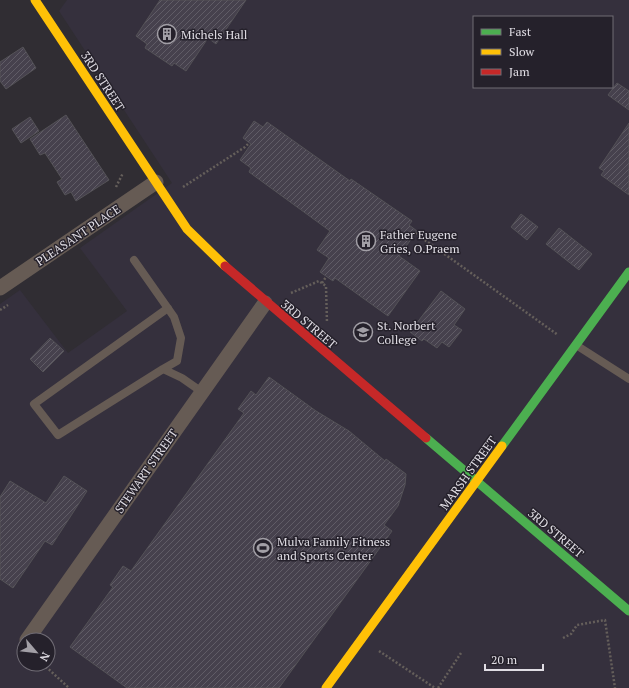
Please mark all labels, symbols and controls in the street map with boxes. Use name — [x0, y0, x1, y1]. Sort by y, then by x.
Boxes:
legend — [473, 16, 613, 88]
building icon: Michels Hall — [156, 23, 178, 45]
text: Fast — [509, 24, 532, 39]
place label: Michels Hall — [181, 27, 248, 42]
text: Slow — [509, 44, 535, 59]
street label: 3RD STREET — [78, 48, 128, 114]
text: Jam — [509, 64, 530, 79]
street label: PLEASANT PLACE — [33, 201, 123, 269]
place label: Father Eugene Gries, O.Praem — [380, 227, 460, 256]
building icon: Father Eugene Gries, O.Praem — [355, 230, 377, 252]
street label: 3RD STREET — [278, 296, 340, 352]
place label: St. Norbert College — [377, 318, 436, 347]
school or university icon: St. Norbert College — [352, 321, 374, 343]
street label: STEWART STREET — [111, 425, 181, 516]
street label: MARSH STREET — [436, 433, 500, 513]
street label: 3RD STREET — [525, 505, 587, 561]
place label: Mulva Family Fitness and Sports Center — [277, 534, 390, 563]
sports icon: Mulva Family Fitness and Sports Center — [252, 537, 274, 559]
north arrow — [16, 632, 56, 672]
scale bar — [485, 646, 543, 672]
text: N — [36, 650, 53, 664]
text: 20 m — [491, 652, 518, 667]

